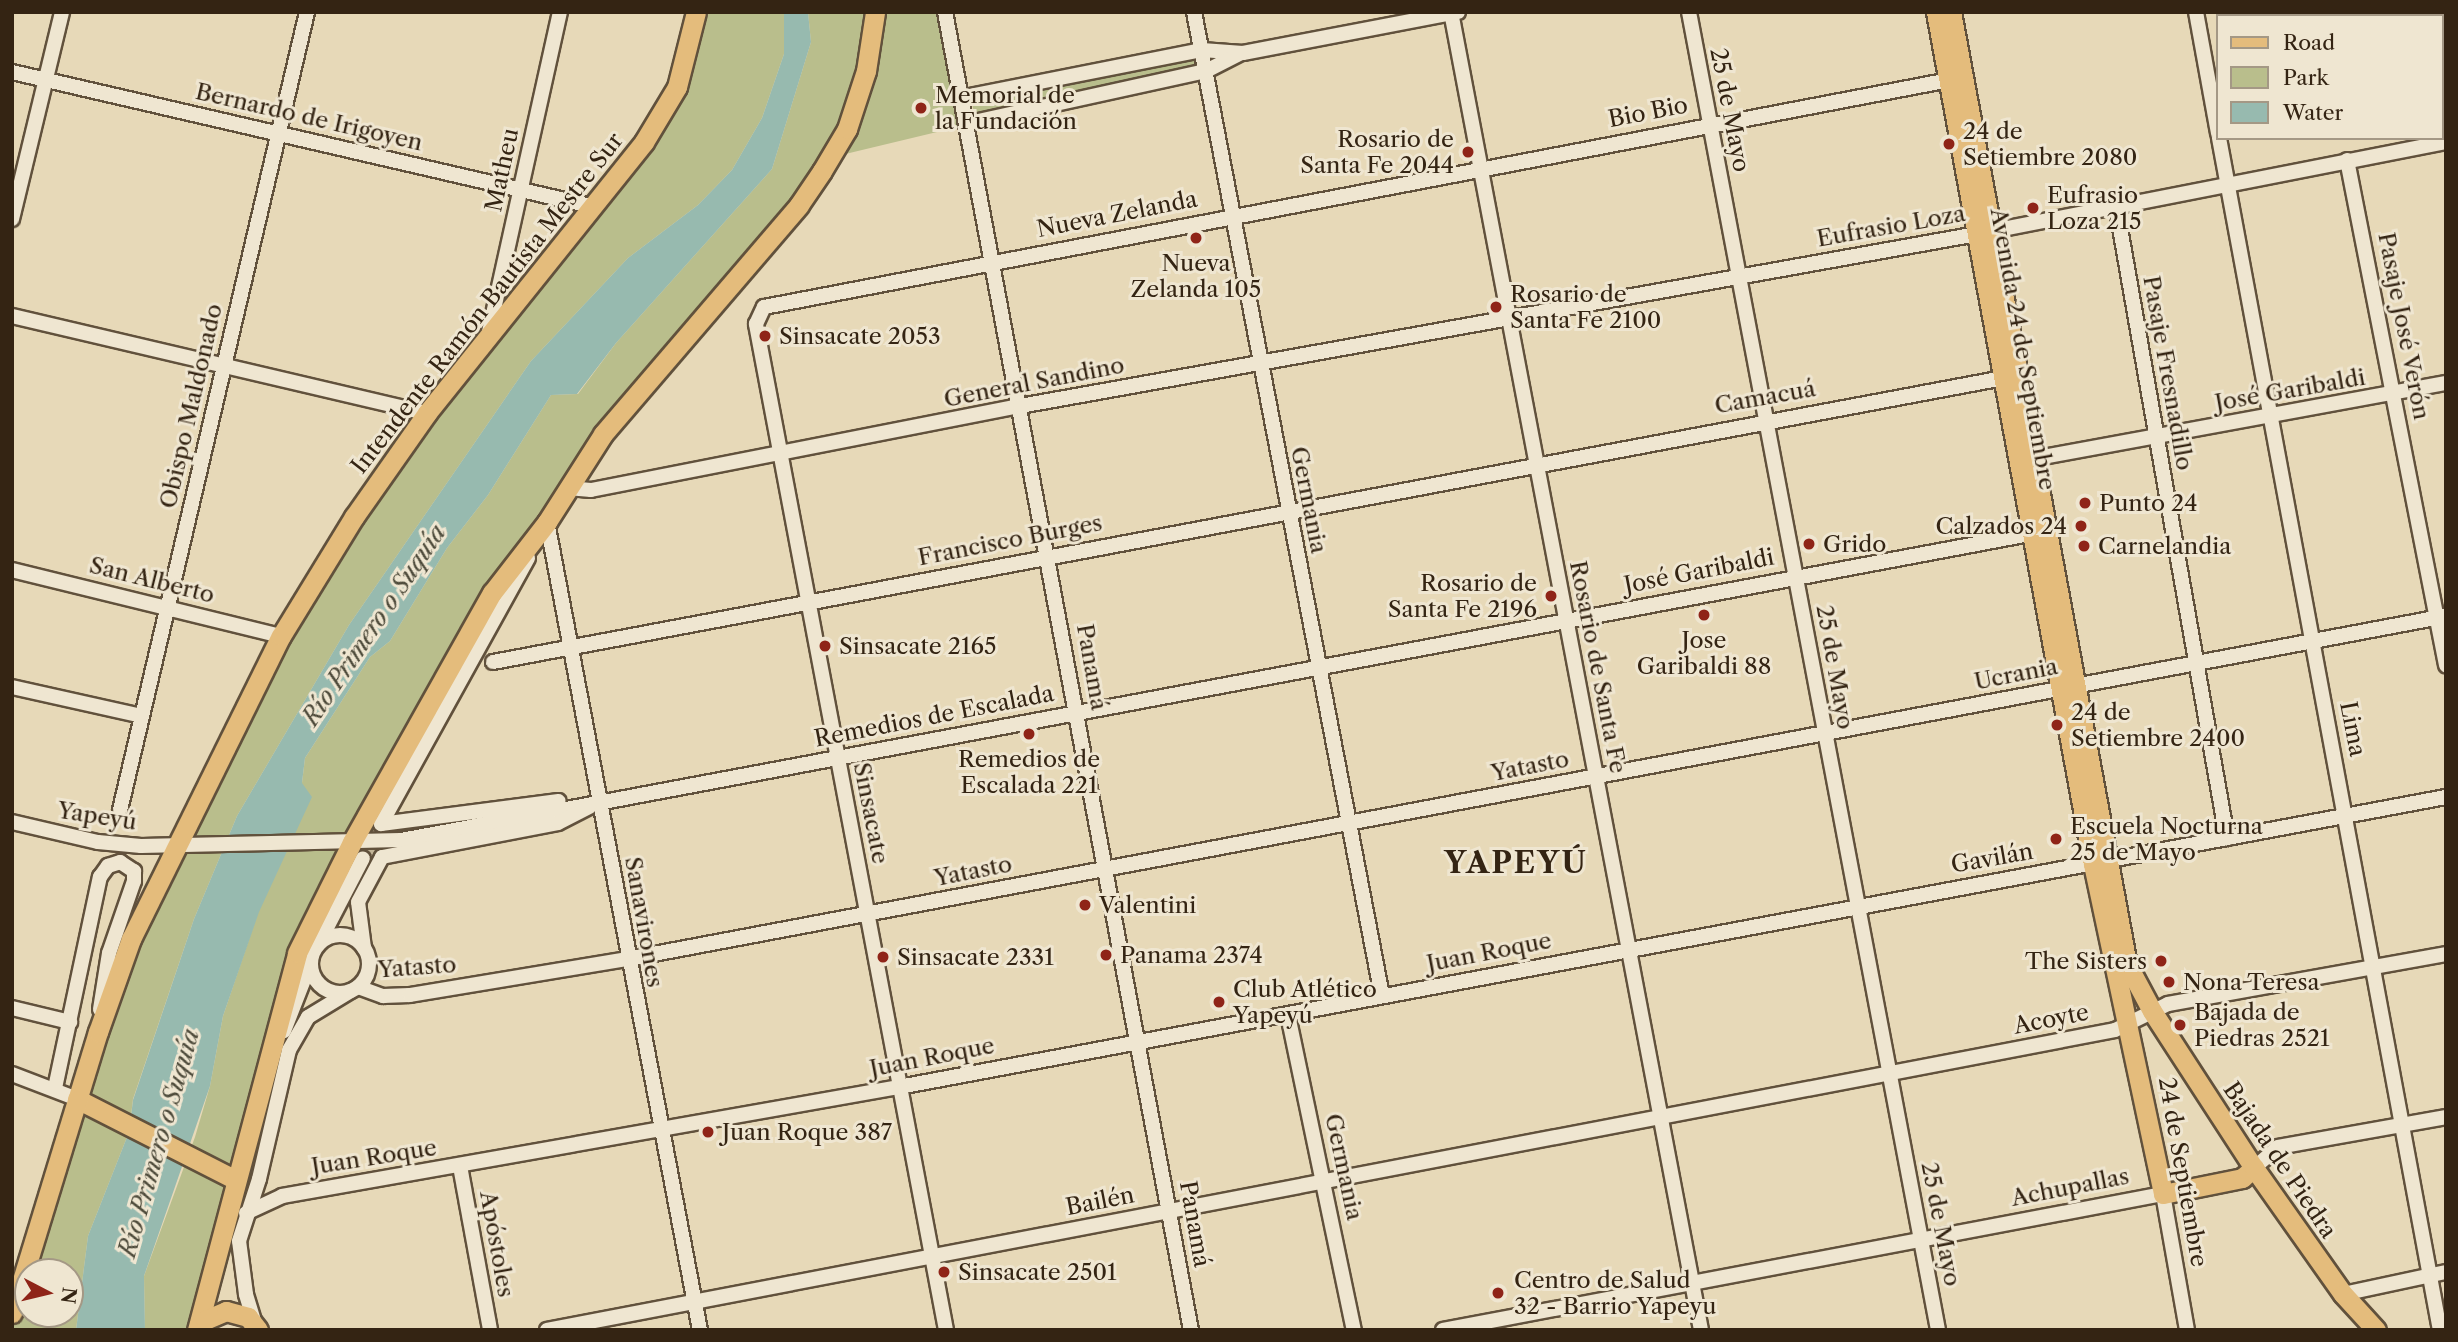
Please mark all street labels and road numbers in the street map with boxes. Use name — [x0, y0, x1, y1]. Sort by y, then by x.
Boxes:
street label: 25 de Mayo — [1704, 46, 1756, 174]
street label: Bernardo de Irigoyen — [193, 77, 425, 157]
street label: Bio Bio — [1606, 91, 1690, 133]
street label: Matheu — [480, 126, 524, 214]
street label: Intendente Ramón Bautista Mestre Sur — [345, 127, 629, 479]
street label: Nueva Zelanda — [1034, 185, 1200, 243]
street label: Eufrasio Loza — [1815, 199, 1967, 253]
street label: Avenida 24 de Septiembre — [1985, 206, 2061, 492]
street label: Pasaje José Verón — [2372, 230, 2436, 422]
street label: Pasaje Fresnadillo — [2137, 274, 2199, 472]
street label: Obispo Maldonado — [154, 301, 228, 511]
street label: General Sandino — [942, 351, 1126, 413]
street label: José Garibaldi — [2213, 363, 2367, 417]
street label: Camacuá — [1712, 375, 1818, 419]
street label: Germania — [1285, 444, 1333, 556]
street label: Francisco Burges — [916, 509, 1104, 571]
street label: José Garibaldi — [1622, 543, 1776, 599]
street label: San Alberto — [86, 551, 218, 609]
street label: Rosario de Santa Fe — [1564, 558, 1632, 776]
street label: 25 de Mayo — [1810, 603, 1860, 731]
street label: Panamá — [1071, 622, 1113, 712]
street label: Ucrania — [1972, 652, 2060, 696]
street label: Remedios de Escalada — [812, 679, 1056, 753]
street label: Lima — [2334, 699, 2372, 759]
street label: Yatasto — [1489, 745, 1571, 787]
street label: Sinsacate — [848, 760, 894, 866]
street label: Yapeyú — [56, 796, 138, 836]
street label: Gavilán — [1949, 837, 2035, 879]
street label: Yatasto — [932, 850, 1014, 892]
street label: Sanavirones — [619, 855, 669, 989]
street label: Juan Roque — [1424, 926, 1554, 978]
street label: Yatasto — [377, 950, 457, 984]
street label: Acoyte — [2011, 998, 2091, 1040]
street label: Juan Roque — [867, 1031, 997, 1083]
street label: 24 de Septiembre — [2153, 1075, 2213, 1269]
street label: Bajada de Piedra — [2217, 1076, 2343, 1244]
street label: Germania — [1319, 1111, 1369, 1223]
street label: Juan Roque — [309, 1133, 439, 1181]
street label: 25 de Mayo — [1915, 1160, 1967, 1288]
street label: Achupallas — [2009, 1162, 2131, 1212]
street label: Panamá — [1174, 1179, 1216, 1269]
street label: Bailén — [1063, 1181, 1137, 1221]
street label: Apóstoles — [474, 1189, 520, 1299]

